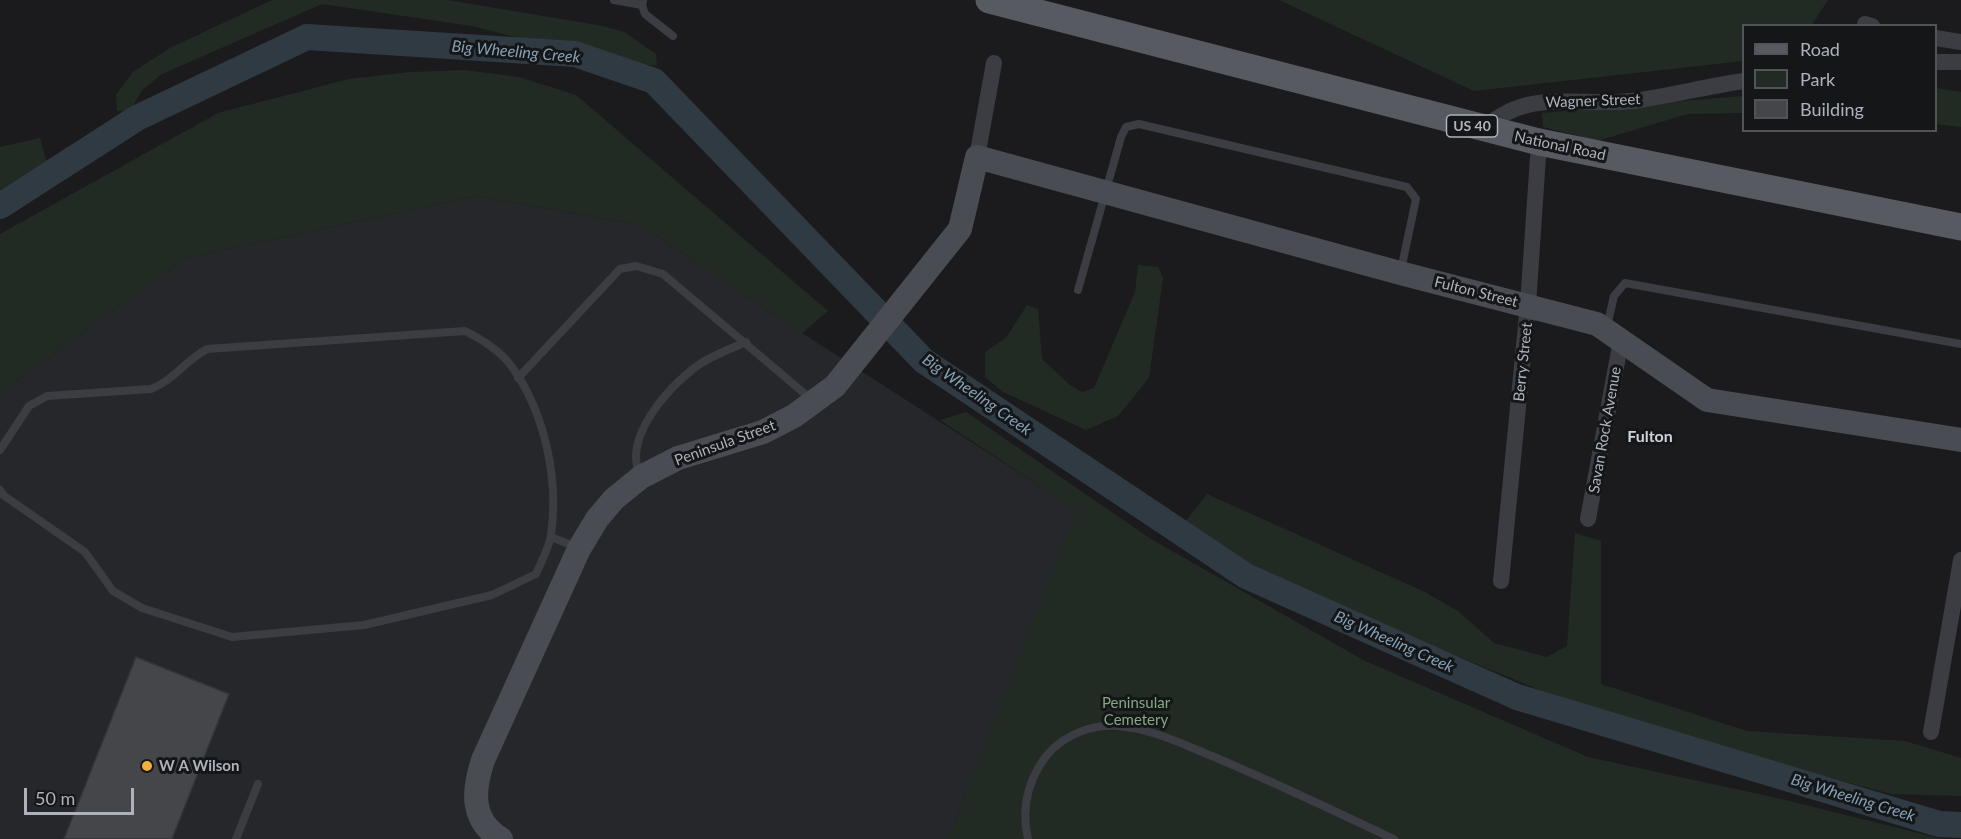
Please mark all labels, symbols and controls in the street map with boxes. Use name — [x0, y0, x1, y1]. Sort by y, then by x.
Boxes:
legend — [1742, 24, 1937, 132]
water label: Big Wheeling Creek — [451, 37, 581, 67]
text: Road — [1800, 38, 1840, 60]
text: Park — [1800, 68, 1835, 90]
street label: Wagner Street — [1545, 90, 1641, 112]
text: Building — [1800, 98, 1864, 120]
road number: US 40 — [1446, 115, 1498, 137]
street label: National Road — [1513, 128, 1607, 164]
street label: Fulton Street — [1432, 273, 1520, 311]
street label: Berry Street — [1510, 322, 1536, 402]
water label: Big Wheeling Creek — [919, 350, 1035, 440]
street label: Savan Rock Avenue — [1585, 365, 1625, 495]
street label: Peninsula Street — [672, 416, 778, 470]
district label: Fulton — [1627, 427, 1673, 447]
water label: Big Wheeling Creek — [1331, 607, 1457, 677]
park label: Peninsular Cemetery — [1102, 694, 1170, 729]
place label: W A Wilson — [159, 757, 239, 775]
marker: W A Wilson — [140, 759, 154, 773]
water label: Big Wheeling Creek — [1789, 770, 1917, 826]
scale bar — [27, 776, 136, 814]
text: 50 m — [35, 787, 75, 809]

